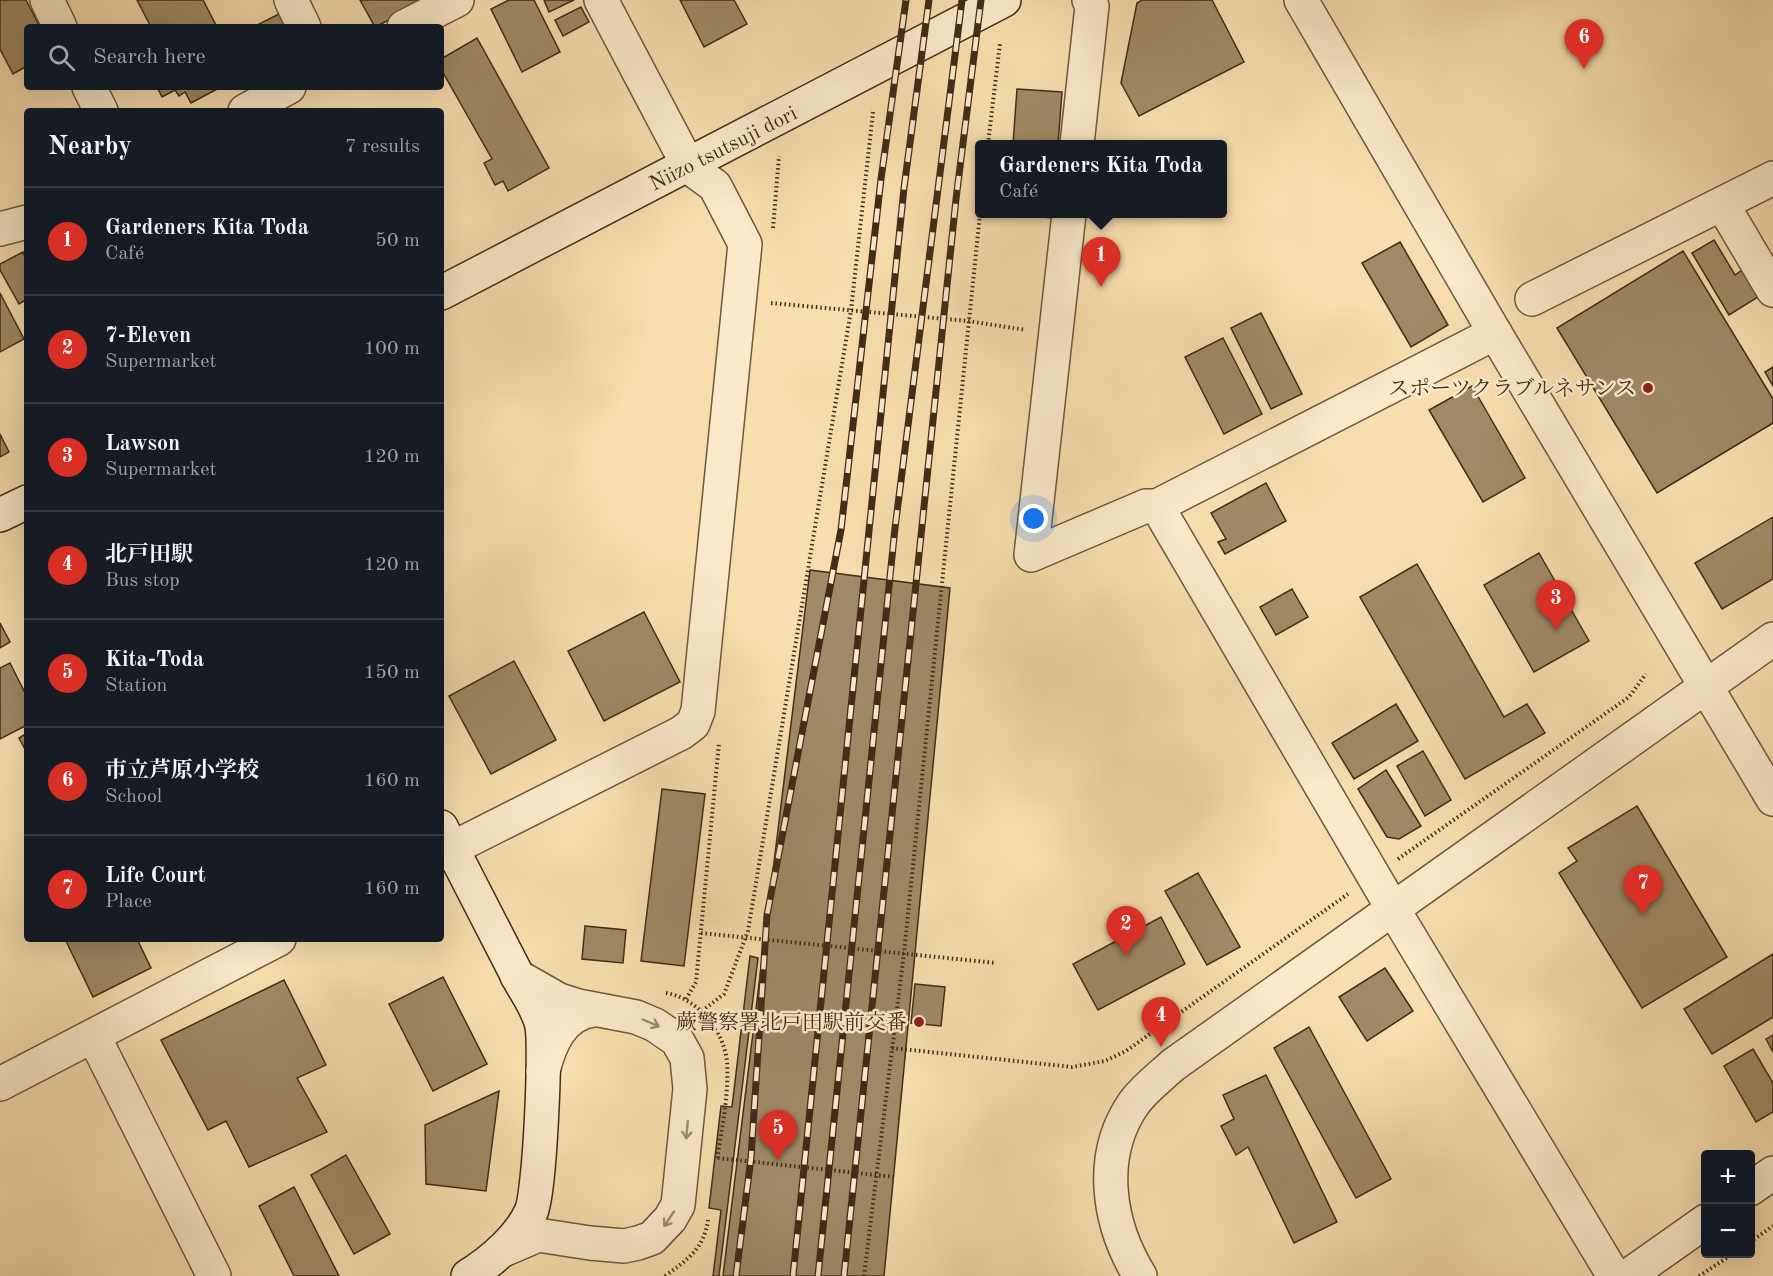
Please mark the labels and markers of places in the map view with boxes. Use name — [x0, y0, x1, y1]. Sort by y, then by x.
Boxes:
pin: 6 — [1564, 20, 1604, 69]
pin: 1 — [1082, 238, 1120, 287]
place label: スポーツクラブルネサンス — [1388, 377, 1636, 400]
marker: スポーツクラブルネサンス — [1641, 381, 1655, 395]
pin: 3 — [1536, 580, 1576, 630]
pin: 7 — [1624, 866, 1662, 915]
pin: 2 — [1106, 906, 1146, 956]
pin: 4 — [1142, 998, 1180, 1047]
place label: 蕨警察署北戸田駅前交番 — [676, 1011, 907, 1034]
marker: 蕨警察署北戸田駅前交番 — [912, 1015, 926, 1029]
pin: 5 — [758, 1110, 798, 1160]

